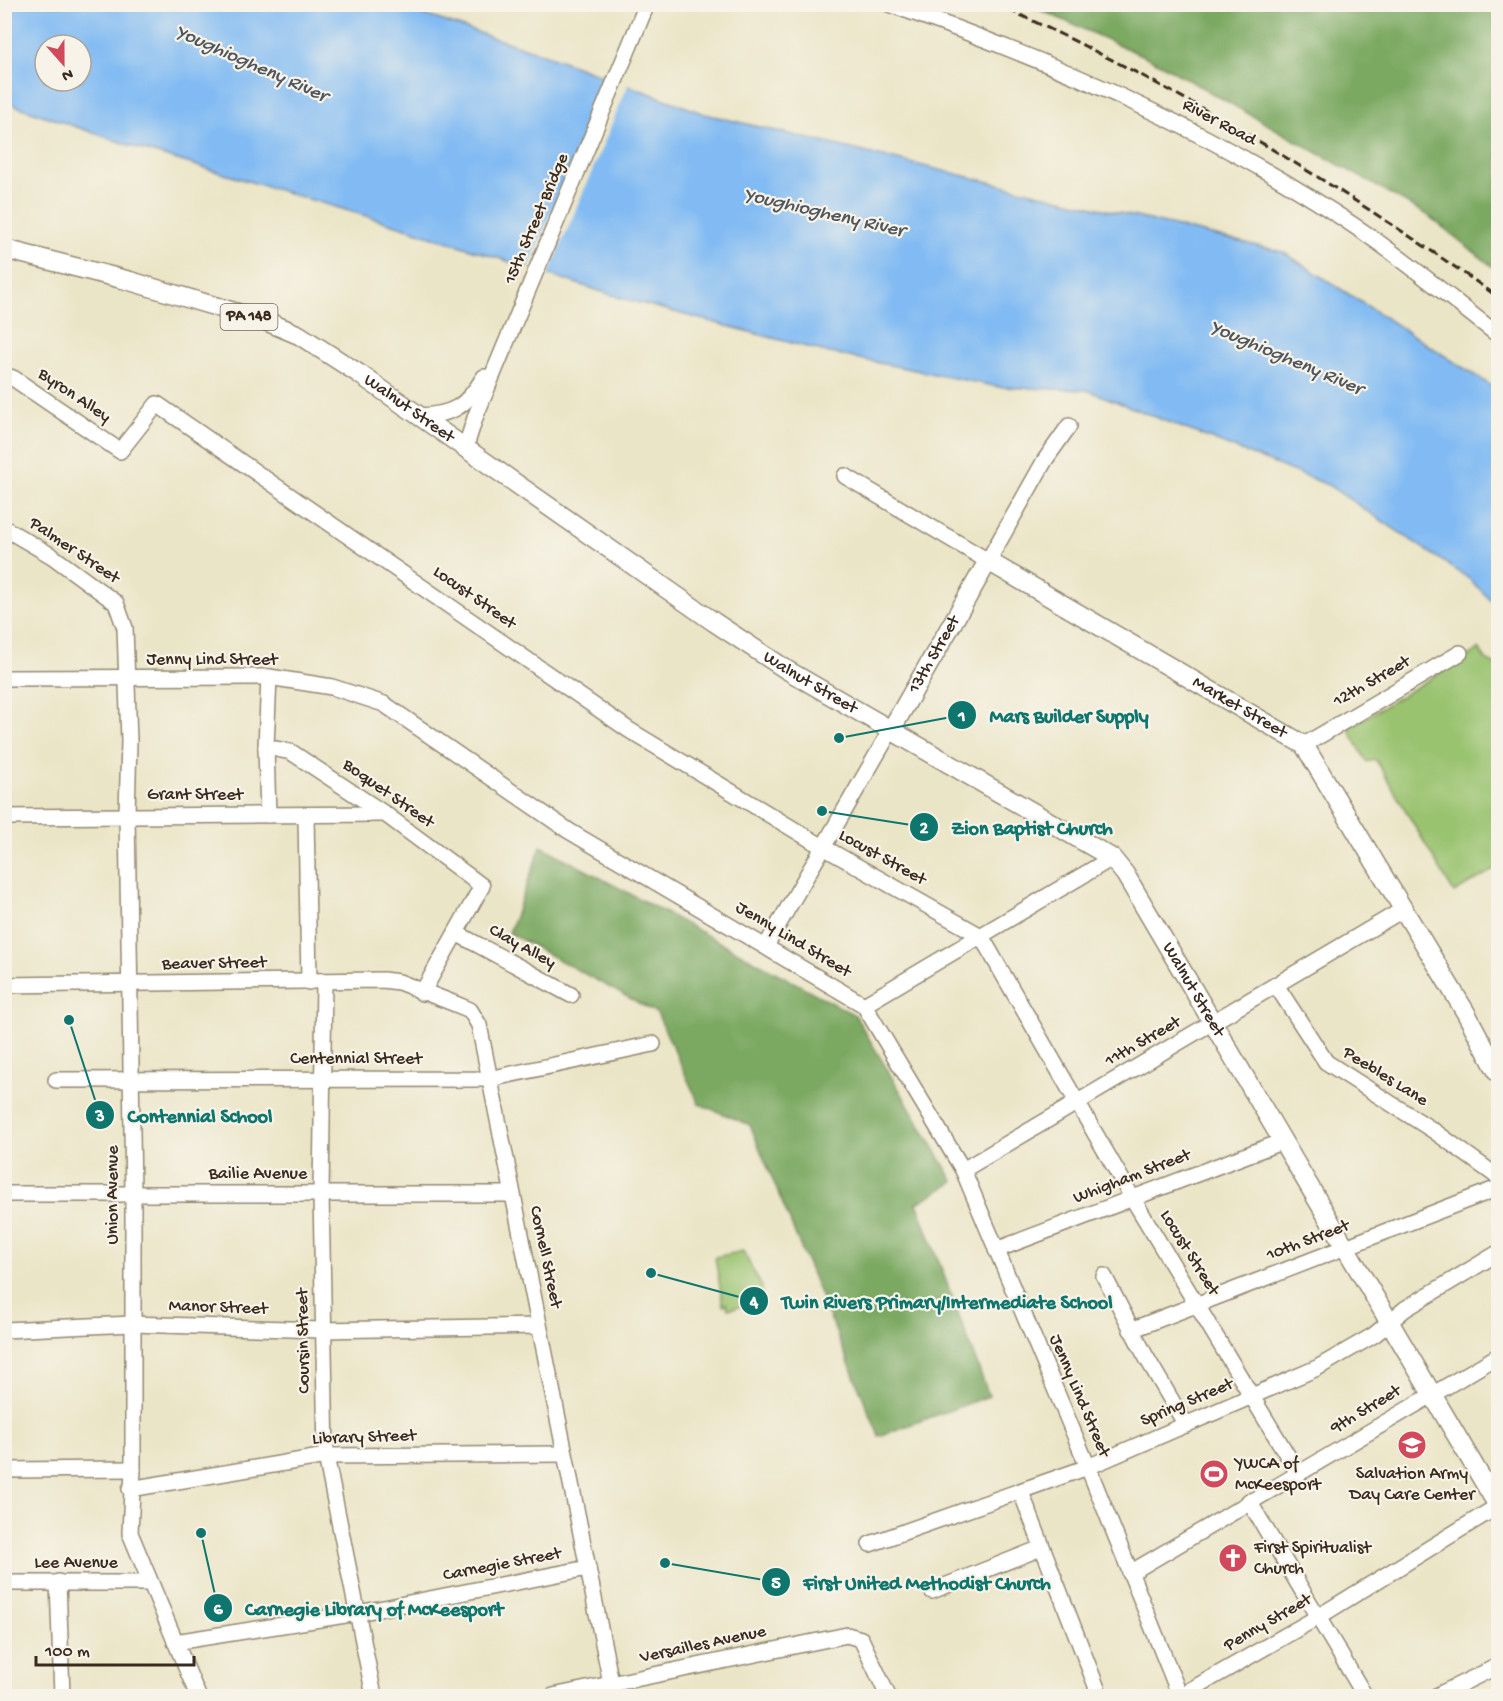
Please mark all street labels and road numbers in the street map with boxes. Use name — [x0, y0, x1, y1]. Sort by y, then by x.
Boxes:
street label: River Road — [1179, 95, 1261, 152]
street label: 15th Street Bridge — [500, 150, 574, 288]
road number: PA 148 — [220, 304, 278, 330]
street label: Byron Alley — [33, 363, 115, 428]
street label: Walnut Street — [360, 370, 460, 449]
street label: Palmer Street — [24, 512, 125, 590]
street label: Locust Street — [428, 562, 521, 635]
street label: 13th Street — [903, 611, 966, 698]
street label: Walnut Street — [759, 647, 862, 720]
street label: Jenny Lind Street — [147, 650, 279, 671]
street label: 12th Street — [1329, 651, 1416, 713]
street label: Market Street — [1189, 672, 1292, 744]
street label: Boquet Street — [337, 754, 439, 834]
street label: Grant Street — [147, 785, 245, 806]
street label: Locust Street — [835, 825, 931, 891]
street label: Jenny Lind Street — [731, 897, 856, 984]
street label: Clay Alley — [485, 920, 559, 974]
street label: Walnut Street — [1157, 939, 1230, 1042]
street label: Beaver Street — [161, 953, 268, 975]
street label: 11th Street — [1101, 1011, 1186, 1073]
street label: Peebles Lane — [1338, 1042, 1432, 1112]
street label: Centennial Street — [290, 1049, 423, 1070]
street label: Whigham Street — [1070, 1144, 1195, 1209]
street label: Union Avenue — [103, 1145, 124, 1245]
street label: Bailie Avenue — [208, 1164, 308, 1185]
street label: Cornell Street — [524, 1204, 566, 1311]
street label: Locust Street — [1154, 1206, 1224, 1301]
street label: 10th Street — [1263, 1215, 1354, 1267]
street label: Coursin Street — [293, 1287, 315, 1394]
street label: Manor Street — [168, 1296, 269, 1320]
street label: Jenny Lind Street — [1044, 1332, 1115, 1462]
street label: Spring Street — [1138, 1373, 1238, 1432]
street label: 9th Street — [1326, 1380, 1406, 1440]
street label: Library Street — [312, 1426, 418, 1450]
street label: Carnegie Street — [441, 1543, 564, 1587]
street label: Lee Avenue — [34, 1553, 118, 1574]
street label: Penny Street — [1220, 1589, 1317, 1657]
street label: Versailles Avenue — [637, 1621, 769, 1669]

